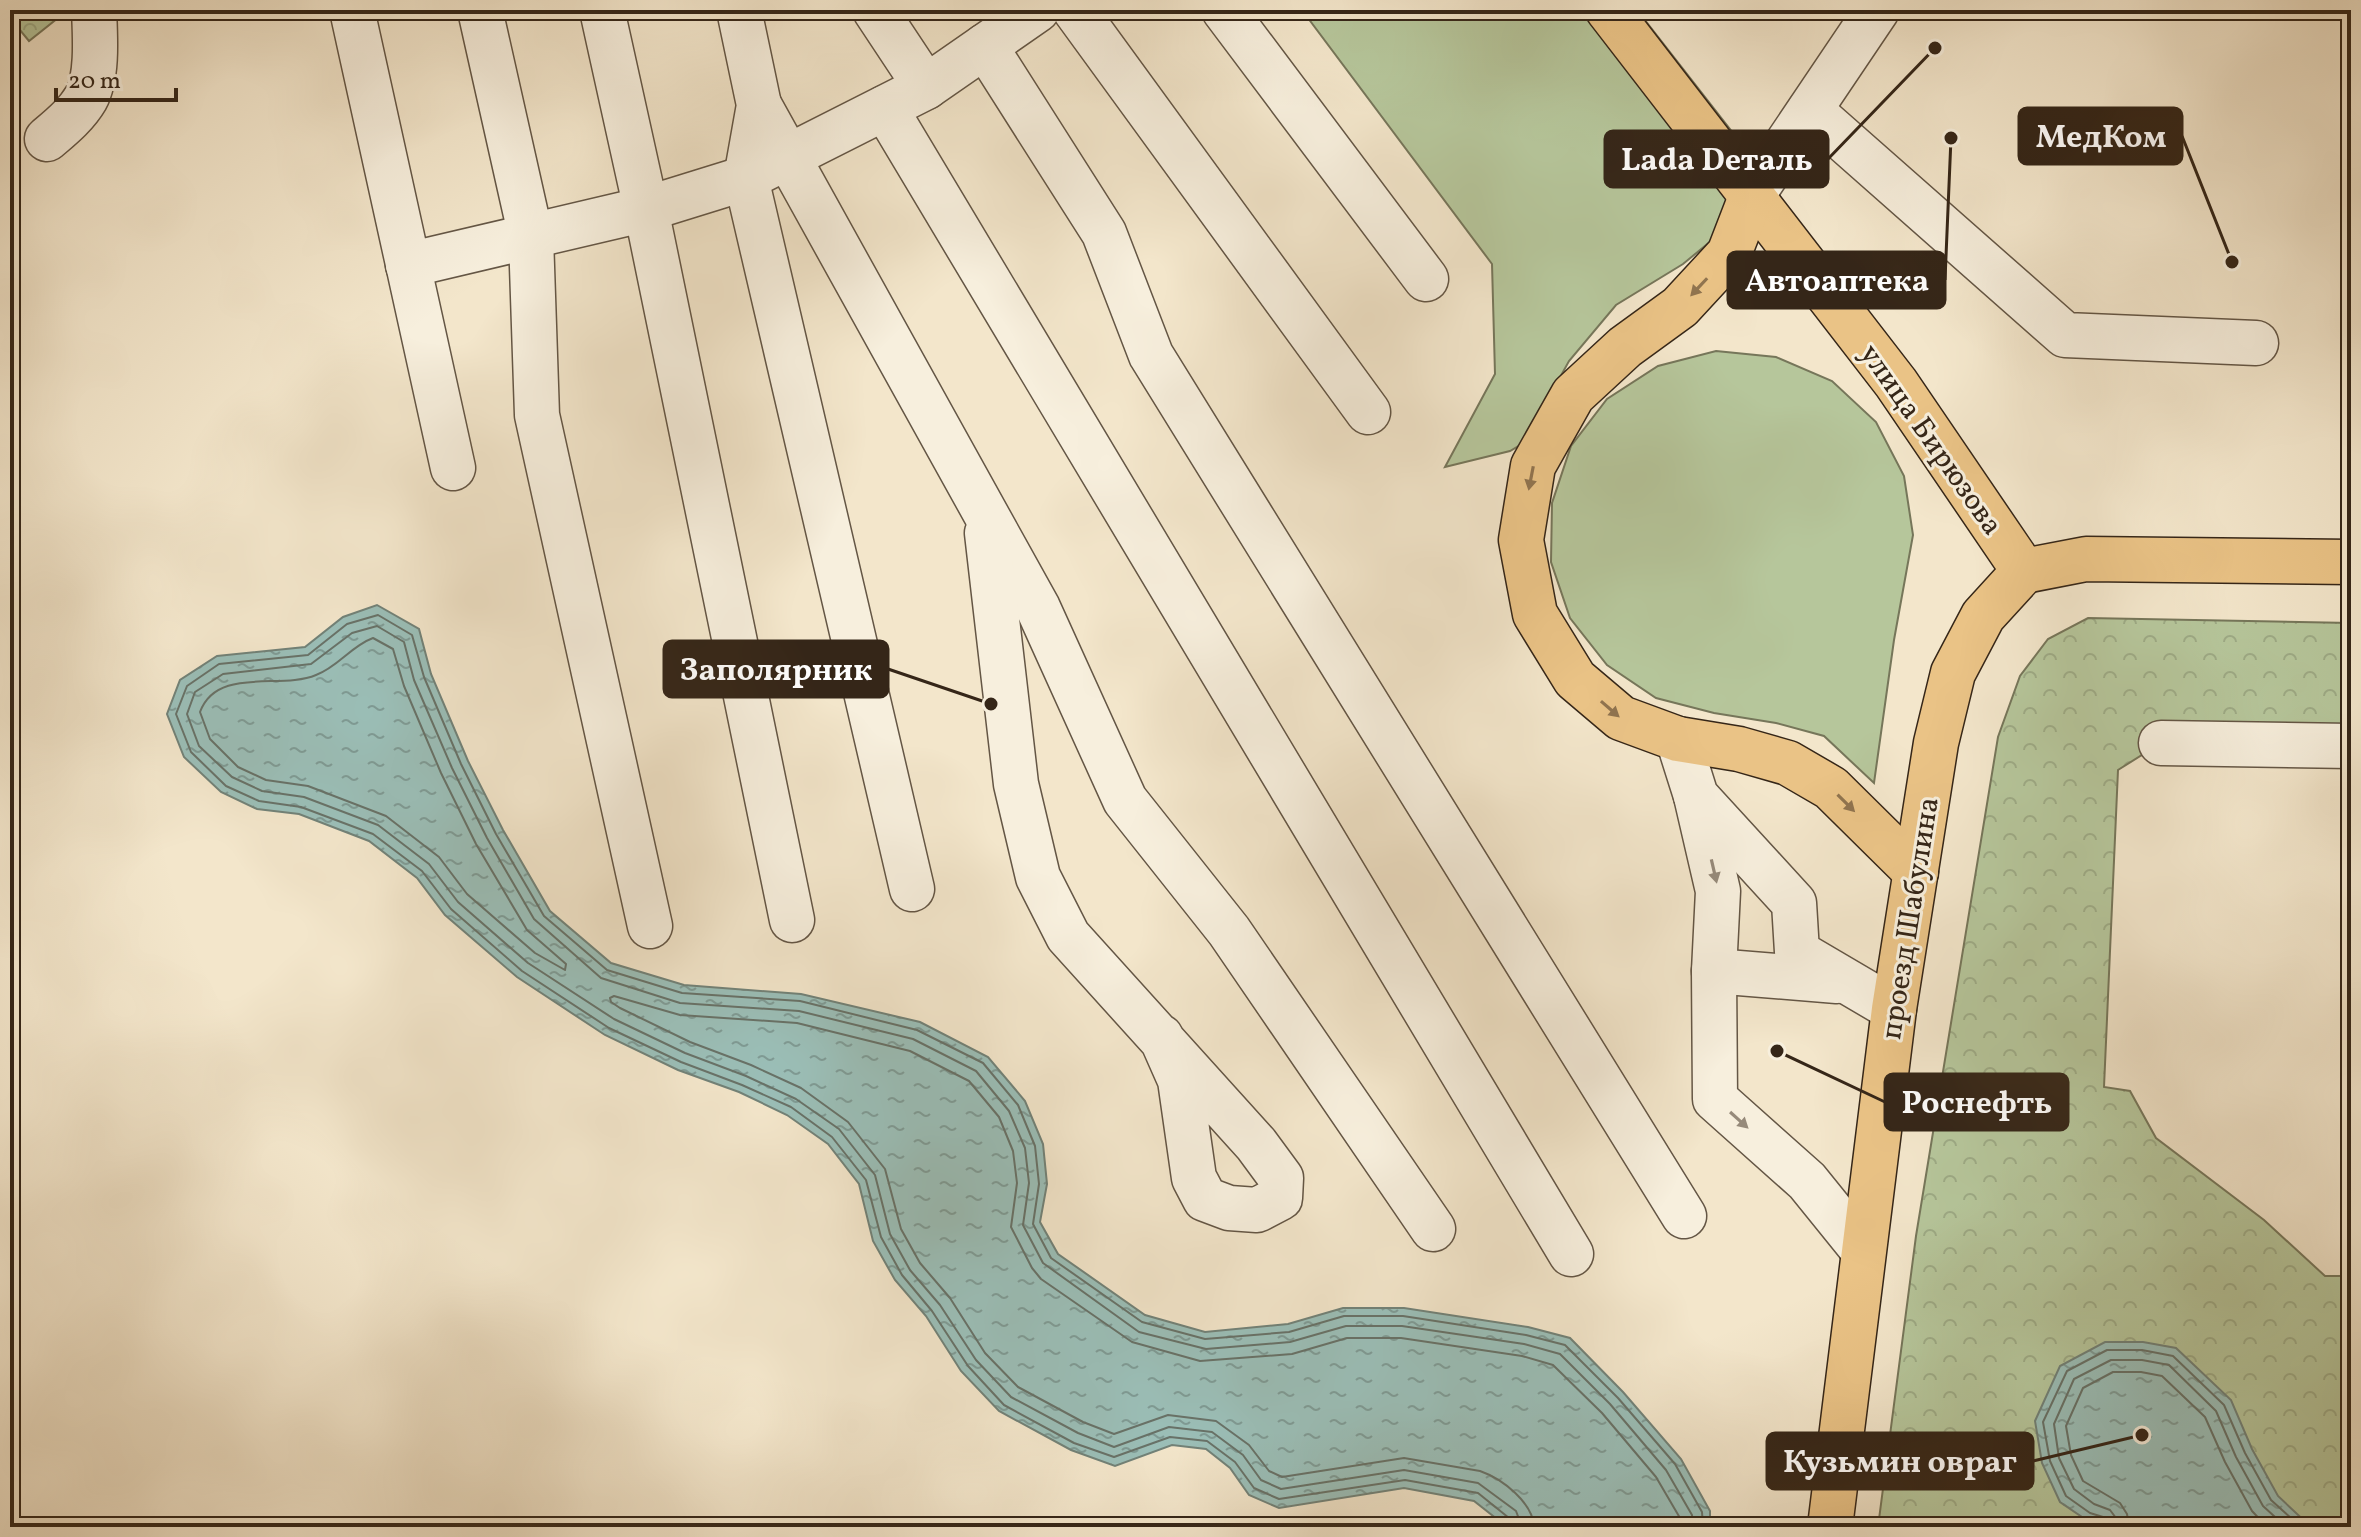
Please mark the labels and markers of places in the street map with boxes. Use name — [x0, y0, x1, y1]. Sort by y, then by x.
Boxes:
callout: МедКом — [2019, 108, 2182, 164]
callout: Lada Dеталь — [1605, 131, 1828, 187]
callout: Автоаптека — [1728, 252, 1945, 308]
callout: Заполярник — [664, 641, 888, 697]
callout: Роснефть — [1885, 1074, 2068, 1130]
callout: Кузьмин овраг — [1767, 1433, 2033, 1489]

